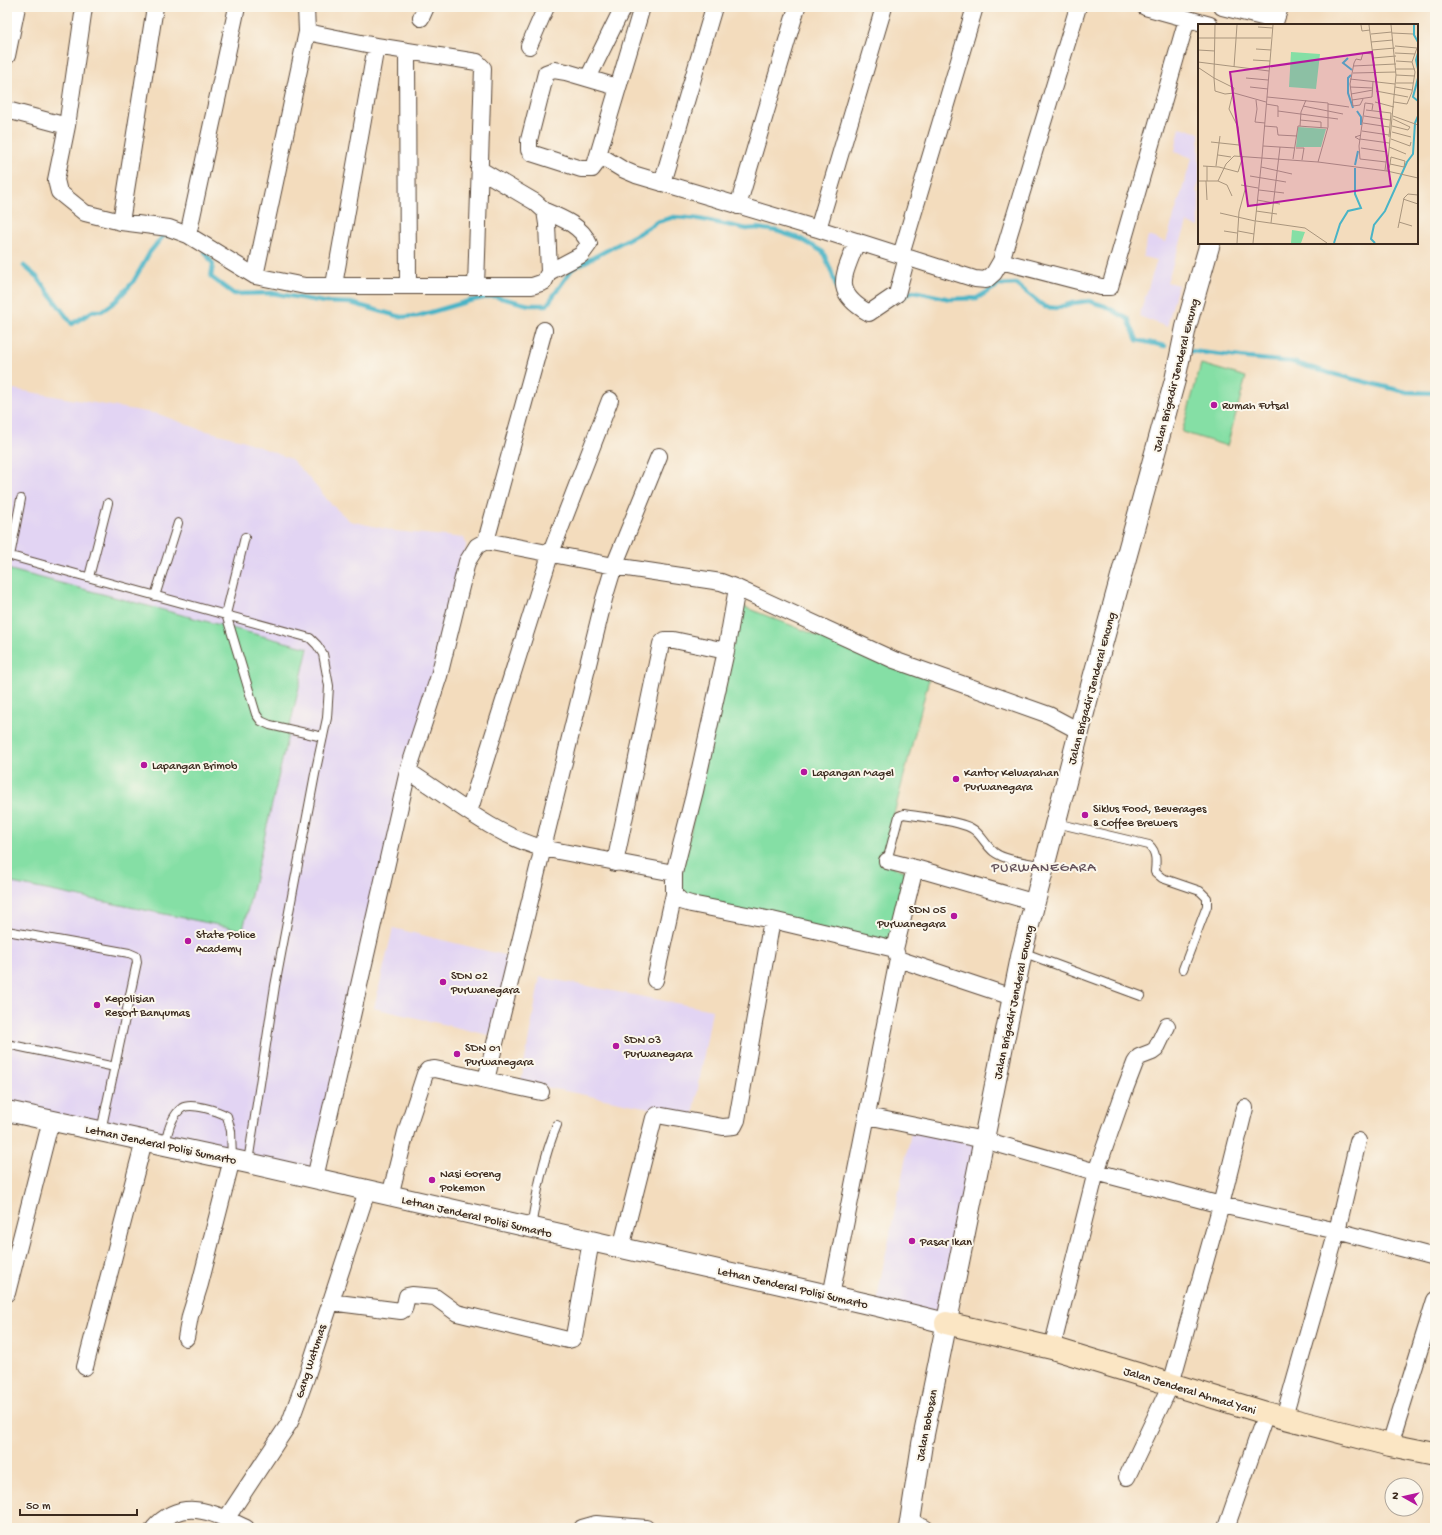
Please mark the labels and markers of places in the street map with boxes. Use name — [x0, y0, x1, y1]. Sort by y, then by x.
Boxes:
marker: Rumah Futsal — [1209, 400, 1219, 410]
place label: Rumah Futsal — [1222, 400, 1289, 414]
marker: Lapangan Brimob — [139, 760, 149, 770]
place label: Lapangan Brimob — [152, 760, 238, 774]
marker: Lapangan Magel — [799, 767, 809, 777]
place label: Lapangan Magel — [812, 767, 894, 781]
place label: Kantor Keluarahan Purwanegara — [963, 767, 1059, 795]
marker: Kantor Keluarahan Purwanegara — [951, 774, 961, 784]
place label: Siklus Food, Beverages & Coffee Brewers — [1093, 803, 1207, 831]
marker: Siklus Food, Beverages & Coffee Brewers — [1080, 810, 1090, 820]
place label: SDN 05 Purwanegara — [876, 904, 946, 932]
marker: SDN 05 Purwanegara — [949, 911, 959, 921]
place label: State Police Academy — [196, 929, 256, 957]
marker: State Police Academy — [183, 936, 193, 946]
place label: SDN 02 Purwanegara — [450, 970, 520, 998]
marker: SDN 02 Purwanegara — [438, 977, 448, 987]
place label: Kepolisian Resort Banyumas — [105, 993, 190, 1021]
marker: Kepolisian Resort Banyumas — [92, 1000, 102, 1010]
place label: SDN 03 Purwanegara — [623, 1034, 693, 1062]
marker: SDN 03 Purwanegara — [611, 1041, 621, 1051]
place label: SDN 01 Purwanegara — [464, 1042, 534, 1070]
marker: SDN 01 Purwanegara — [452, 1049, 462, 1059]
place label: Nasi Goreng Pokemon — [439, 1168, 501, 1196]
marker: Nasi Goreng Pokemon — [427, 1175, 437, 1185]
marker: Pasar Ikan — [907, 1236, 917, 1246]
place label: Pasar Ikan — [919, 1236, 972, 1250]

